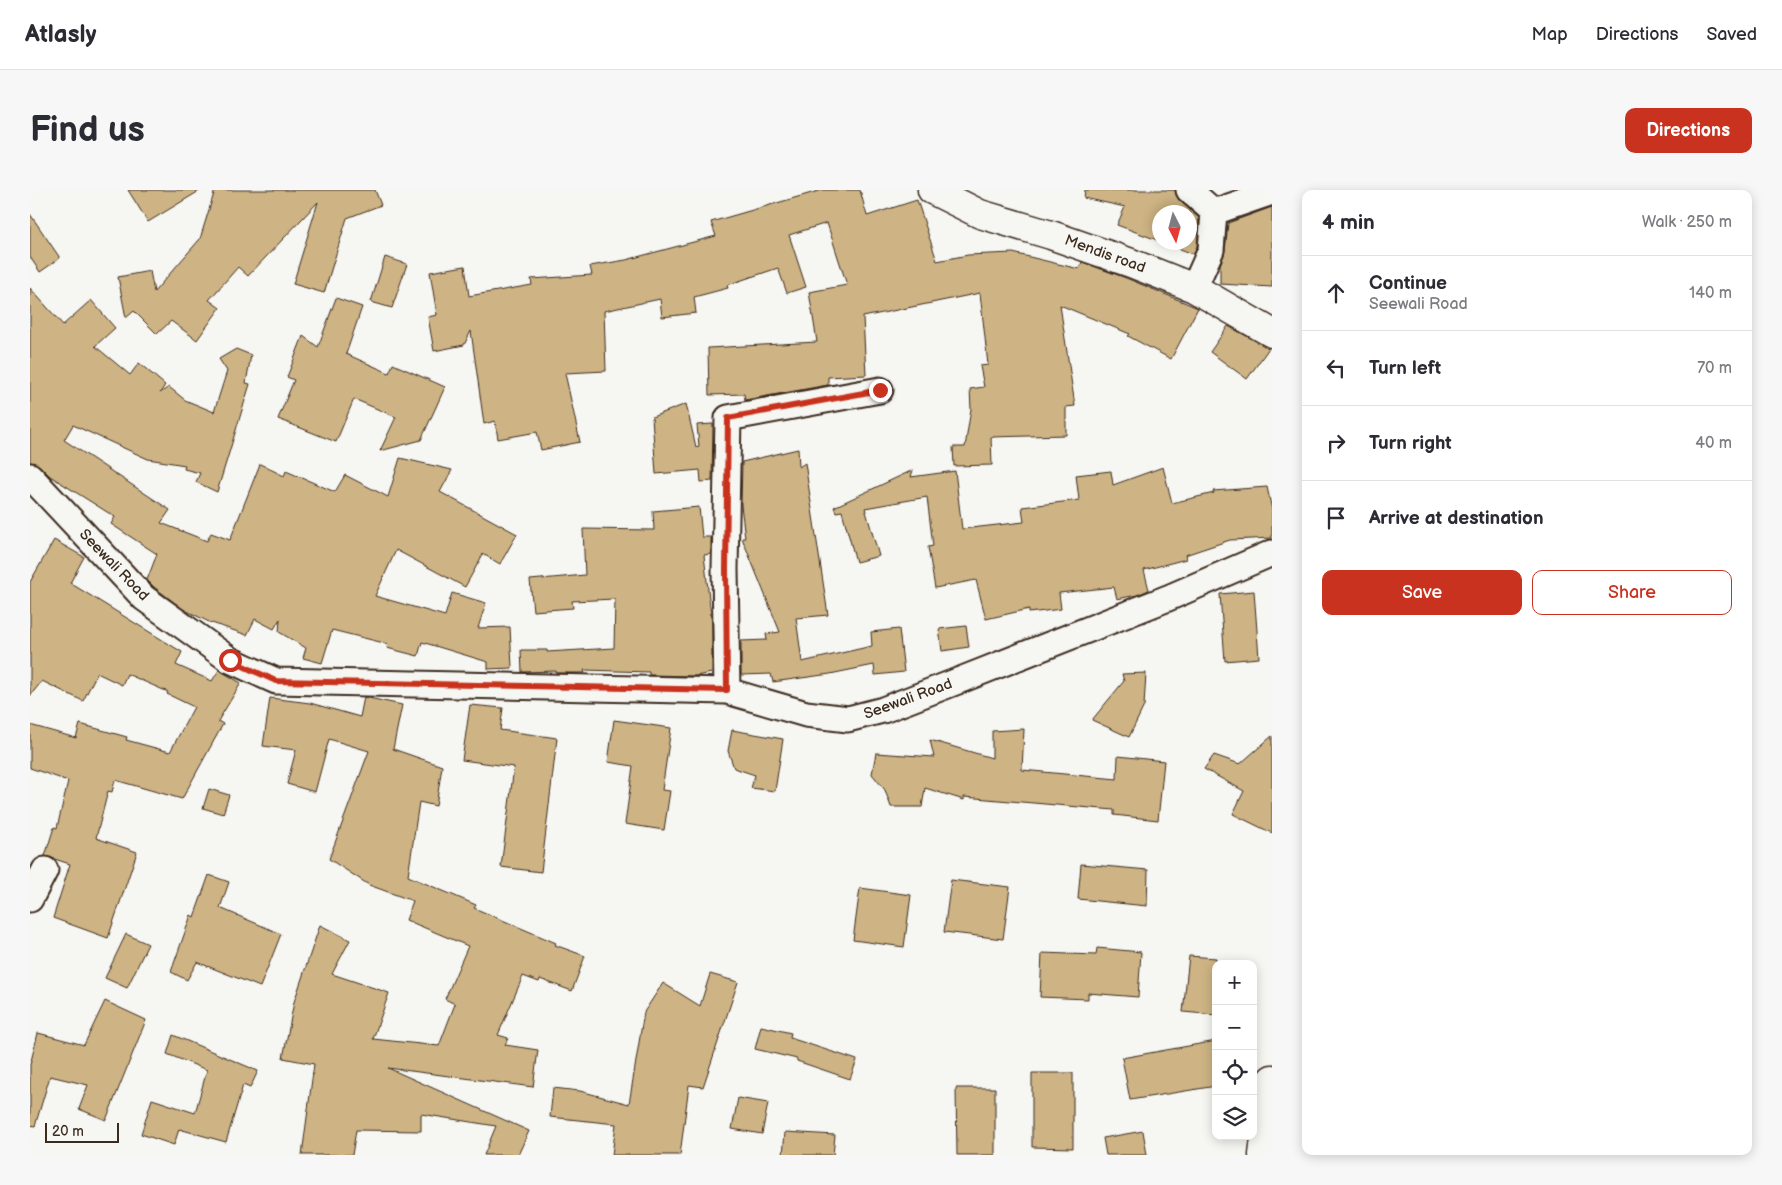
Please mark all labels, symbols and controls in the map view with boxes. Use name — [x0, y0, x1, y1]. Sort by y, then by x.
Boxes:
text: Atlasly — [25, 20, 96, 49]
text: Map — [1532, 24, 1568, 45]
text: Directions — [1596, 24, 1678, 45]
text: Saved — [1706, 24, 1757, 45]
button: Directions — [1625, 108, 1752, 153]
text: Find us — [30, 109, 145, 152]
north arrow — [1152, 205, 1197, 250]
text: 4 min — [1322, 210, 1375, 235]
text: Walk · 250 m — [1642, 213, 1732, 232]
street label: Mendis road — [1062, 231, 1148, 277]
text: Continue — [1369, 272, 1447, 295]
icon: ahead — [1322, 279, 1350, 307]
text: 140 m — [1689, 284, 1732, 303]
text: Seewali Road — [1369, 295, 1468, 314]
icon: left — [1322, 354, 1350, 382]
text: Turn left — [1369, 357, 1441, 380]
text: 70 m — [1697, 359, 1732, 378]
route end — [869, 379, 892, 402]
icon: right — [1322, 429, 1350, 457]
text: Turn right — [1369, 432, 1452, 455]
text: 40 m — [1695, 434, 1732, 453]
icon: arrive — [1322, 504, 1350, 532]
text: Arrive at destination — [1369, 507, 1544, 530]
street label: Seewali Road — [75, 525, 153, 605]
button: Save — [1322, 570, 1522, 615]
button: Share — [1532, 570, 1732, 615]
route start — [219, 649, 242, 672]
street label: Seewali Road — [861, 674, 955, 724]
map controls — [1212, 960, 1257, 1140]
button: + — [1212, 960, 1257, 1005]
button: − — [1212, 1005, 1257, 1050]
button: locate — [1212, 1050, 1257, 1095]
button: layers — [1212, 1095, 1257, 1140]
scale bar — [45, 1120, 119, 1143]
text: 20 m — [52, 1123, 84, 1140]

